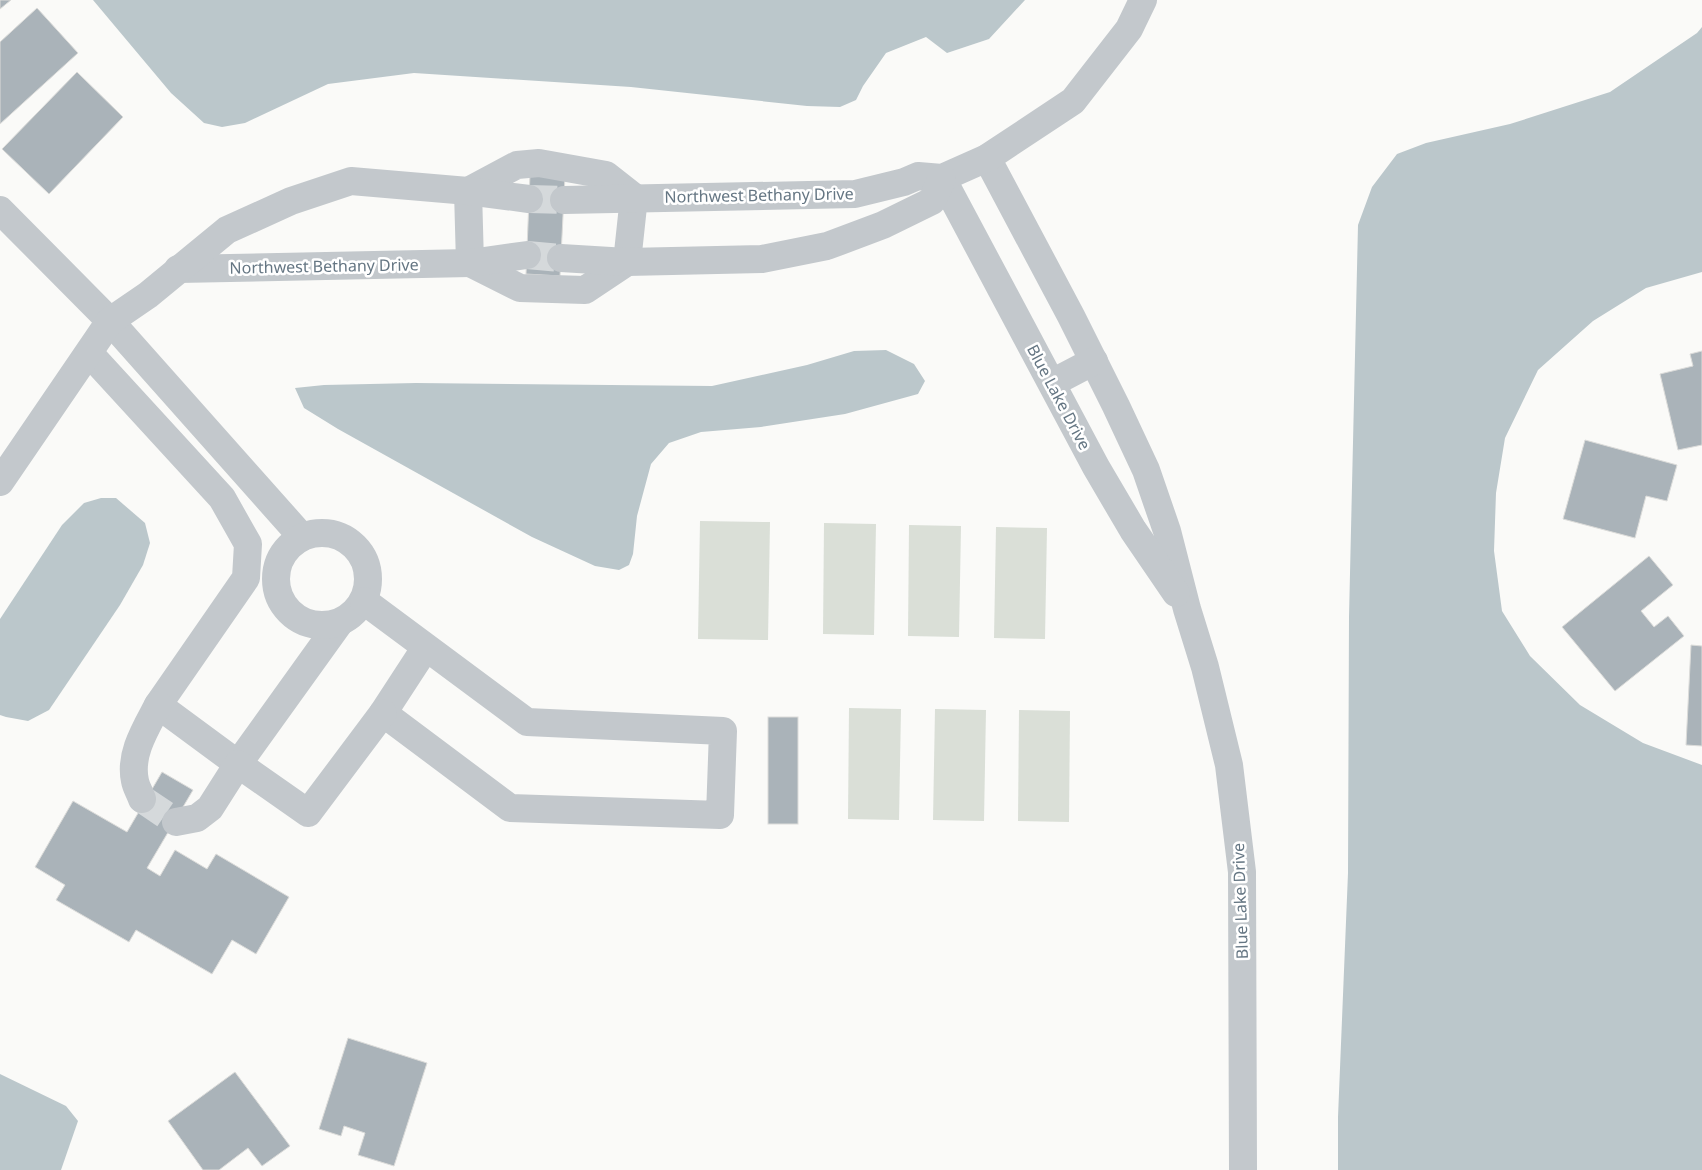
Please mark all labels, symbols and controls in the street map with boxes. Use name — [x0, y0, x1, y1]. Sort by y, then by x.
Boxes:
street label: Northwest Bethany Drive — [664, 182, 854, 208]
street label: Northwest Bethany Drive — [229, 253, 419, 279]
street label: Blue Lake Drive — [1022, 341, 1096, 453]
street label: Blue Lake Drive — [1227, 843, 1253, 959]

